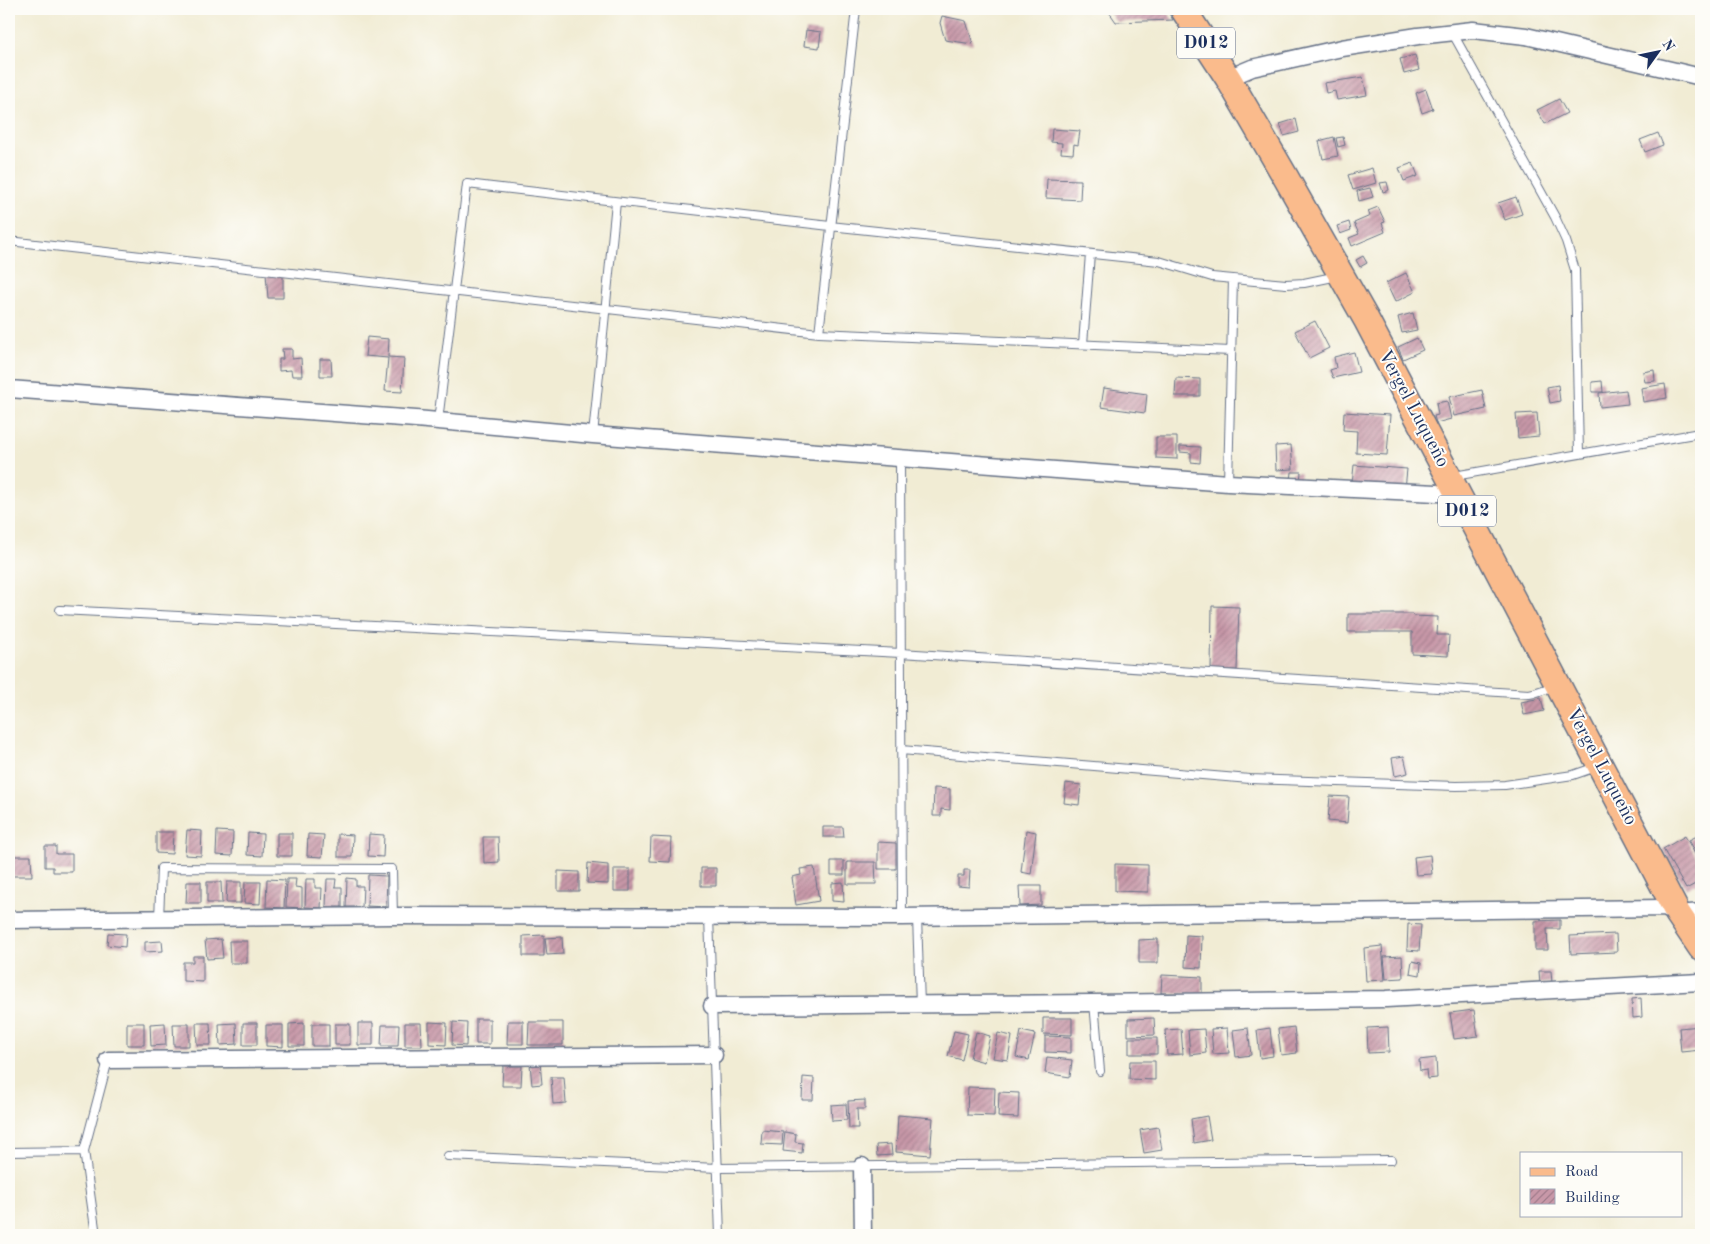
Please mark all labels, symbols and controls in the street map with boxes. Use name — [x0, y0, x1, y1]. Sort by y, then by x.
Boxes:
road number: D012 — [1177, 28, 1235, 58]
north arrow — [1632, 28, 1682, 78]
text: N — [1659, 37, 1677, 54]
street label: Vergel Luqueño — [1374, 347, 1452, 471]
road number: D012 — [1438, 496, 1496, 526]
street label: Vergel Luqueño — [1562, 705, 1640, 829]
legend — [1520, 1152, 1682, 1216]
text: Road — [1565, 1165, 1599, 1180]
text: Building — [1565, 1191, 1620, 1206]

